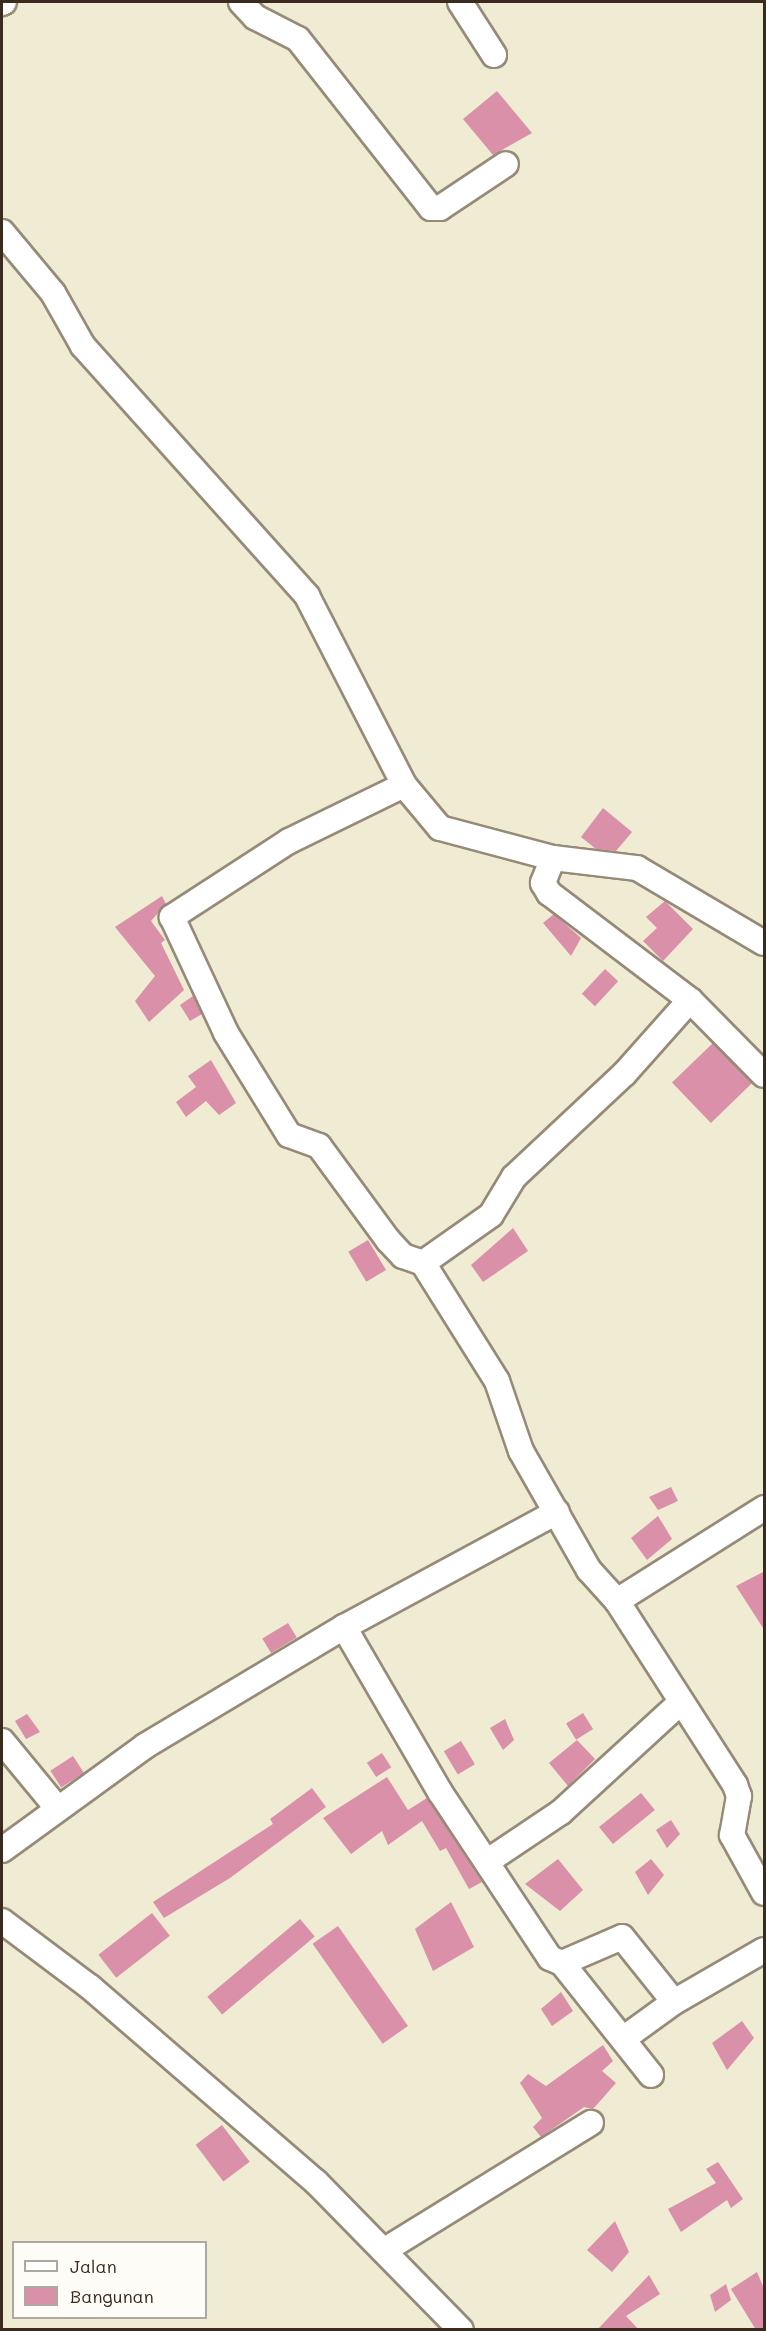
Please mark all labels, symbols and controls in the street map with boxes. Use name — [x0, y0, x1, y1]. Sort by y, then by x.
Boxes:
legend — [12, 2241, 207, 2319]
text: Jalan — [70, 2254, 117, 2278]
text: Bangunan — [70, 2284, 154, 2308]

